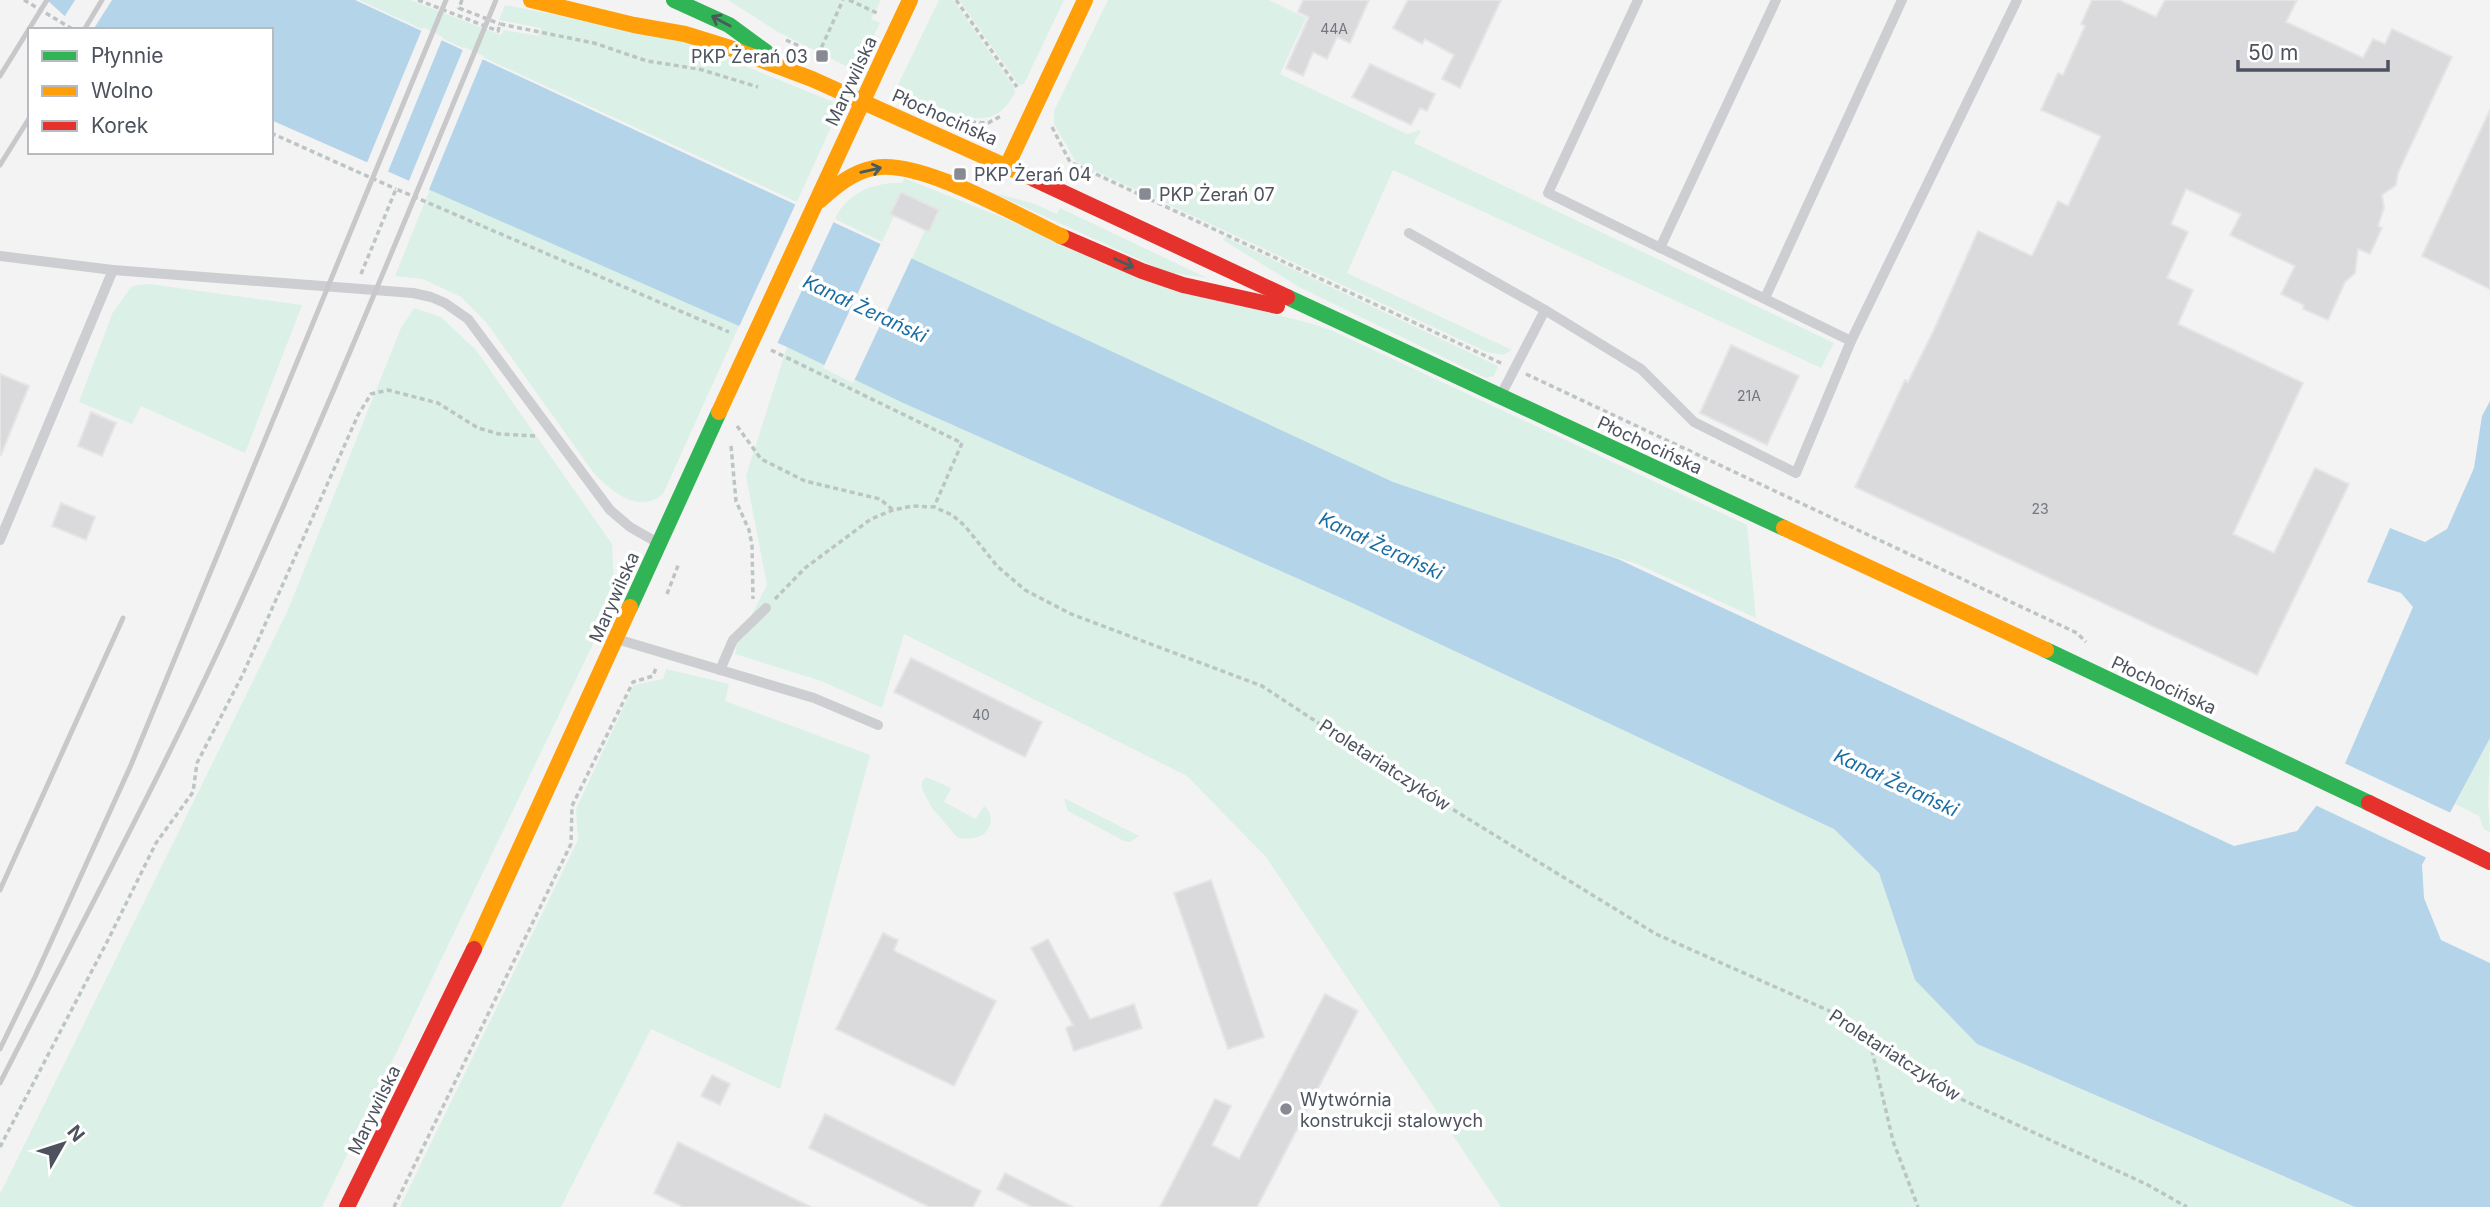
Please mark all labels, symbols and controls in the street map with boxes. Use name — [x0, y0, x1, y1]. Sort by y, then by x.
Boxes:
one-way arrow — [711, 14, 731, 28]
house number: 44A — [1320, 20, 1348, 37]
legend — [28, 28, 273, 154]
scale bar — [2238, 28, 2388, 72]
street label: Marywilska — [821, 33, 881, 129]
text: 50 m — [2248, 40, 2298, 65]
text: Płynnie — [91, 43, 164, 68]
place label: PKP Żerań 03 — [691, 45, 808, 67]
marker: PKP Żerań 03 — [814, 48, 830, 64]
text: Wolno — [91, 78, 153, 103]
street label: Płochocińska — [889, 84, 1001, 150]
text: Korek — [91, 113, 149, 138]
one-way arrow — [859, 163, 882, 176]
place label: PKP Żerań 04 — [974, 163, 1092, 185]
marker: PKP Żerań 04 — [952, 166, 968, 182]
place label: PKP Żerań 07 — [1159, 183, 1275, 205]
marker: PKP Żerań 07 — [1137, 186, 1153, 202]
one-way arrow — [1112, 257, 1134, 270]
water label: Kanał Żerański — [799, 270, 931, 348]
house number: 21A — [1737, 387, 1761, 404]
street label: Płochocińska — [1594, 412, 1706, 478]
house number: 23 — [2031, 500, 2049, 517]
water label: Kanał Żerański — [1315, 507, 1447, 585]
street label: Marywilska — [585, 549, 643, 645]
street label: Płochocińska — [2108, 652, 2220, 718]
house number: 40 — [972, 706, 990, 723]
street label: Proletariatczyków — [1316, 715, 1455, 815]
water label: Kanał Żerański — [1830, 744, 1962, 822]
street label: Proletariatczyków — [1826, 1005, 1965, 1105]
street label: Marywilska — [343, 1062, 405, 1158]
place label: Wytwórnia konstrukcji stalowych — [1300, 1089, 1483, 1131]
marker: Wytwórnia konstrukcji stalowych — [1278, 1101, 1294, 1117]
north arrow — [28, 1109, 98, 1179]
text: N — [62, 1121, 89, 1146]

